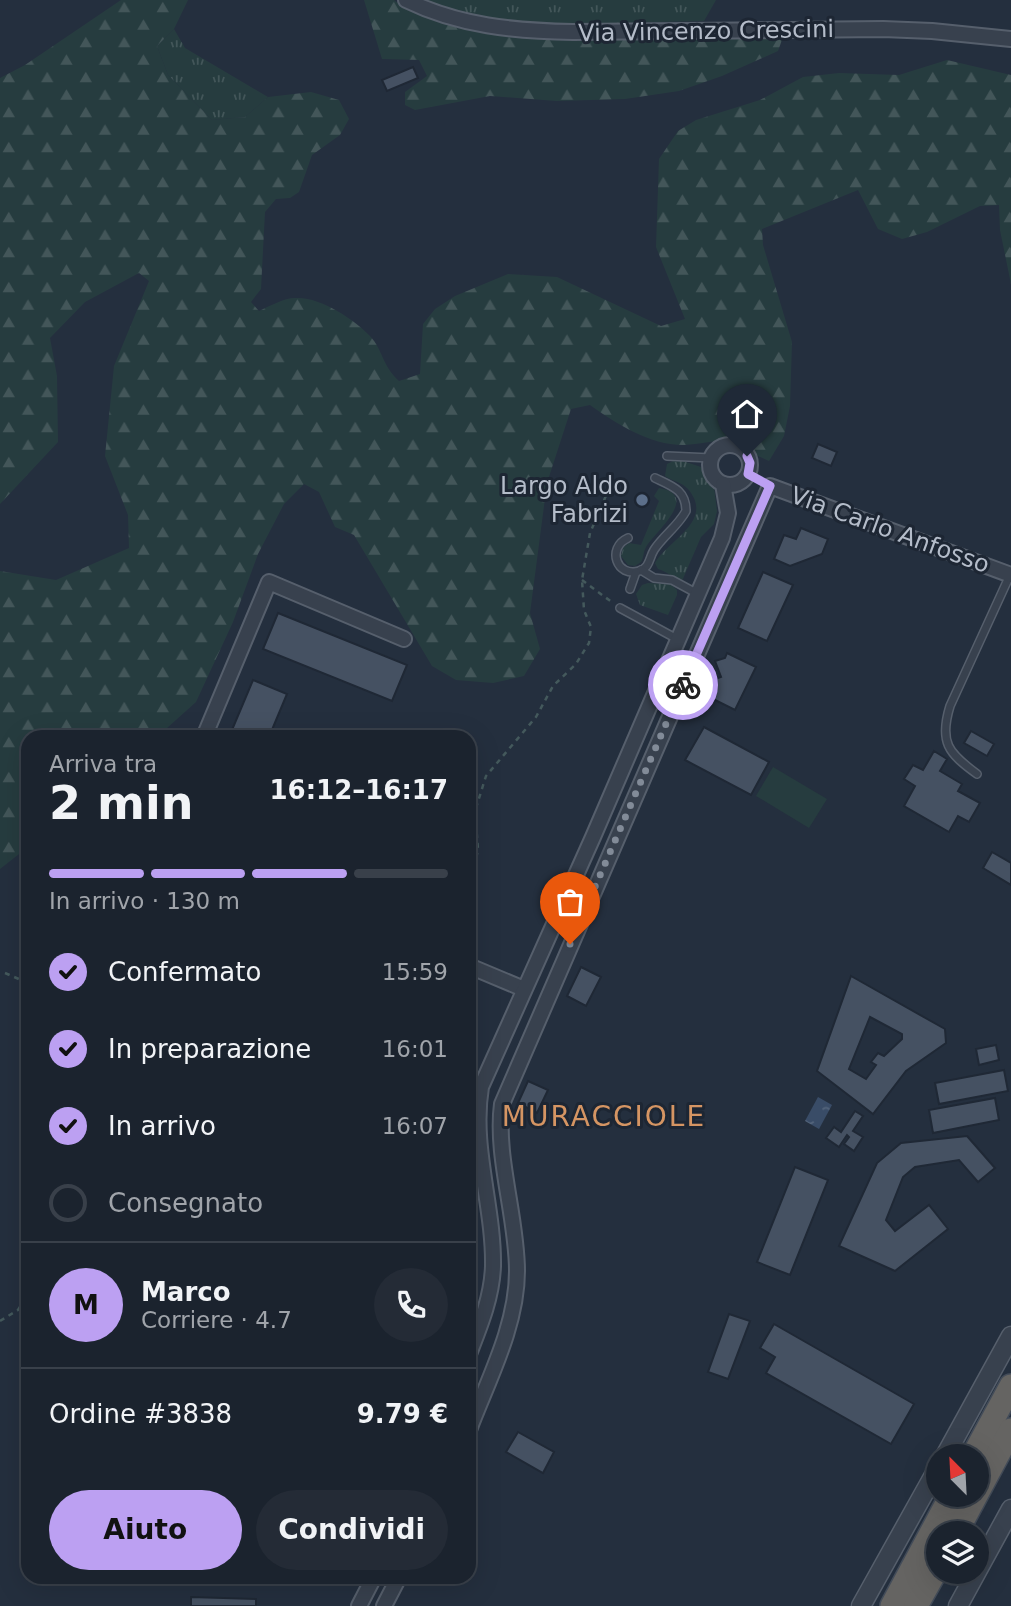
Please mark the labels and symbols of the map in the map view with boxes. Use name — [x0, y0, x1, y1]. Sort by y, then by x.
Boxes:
street label: Via Vincenzo Crescini — [578, 15, 834, 47]
pin — [717, 384, 777, 456]
place label: Largo Aldo Fabrizi — [500, 472, 628, 528]
street label: Via Carlo Anfosso — [787, 481, 993, 579]
marker: Largo Aldo Fabrizi — [634, 492, 650, 508]
courier — [648, 650, 718, 720]
pin — [540, 872, 600, 944]
district label: MURACCIOLE — [502, 1100, 706, 1133]
north arrow — [926, 1444, 989, 1507]

